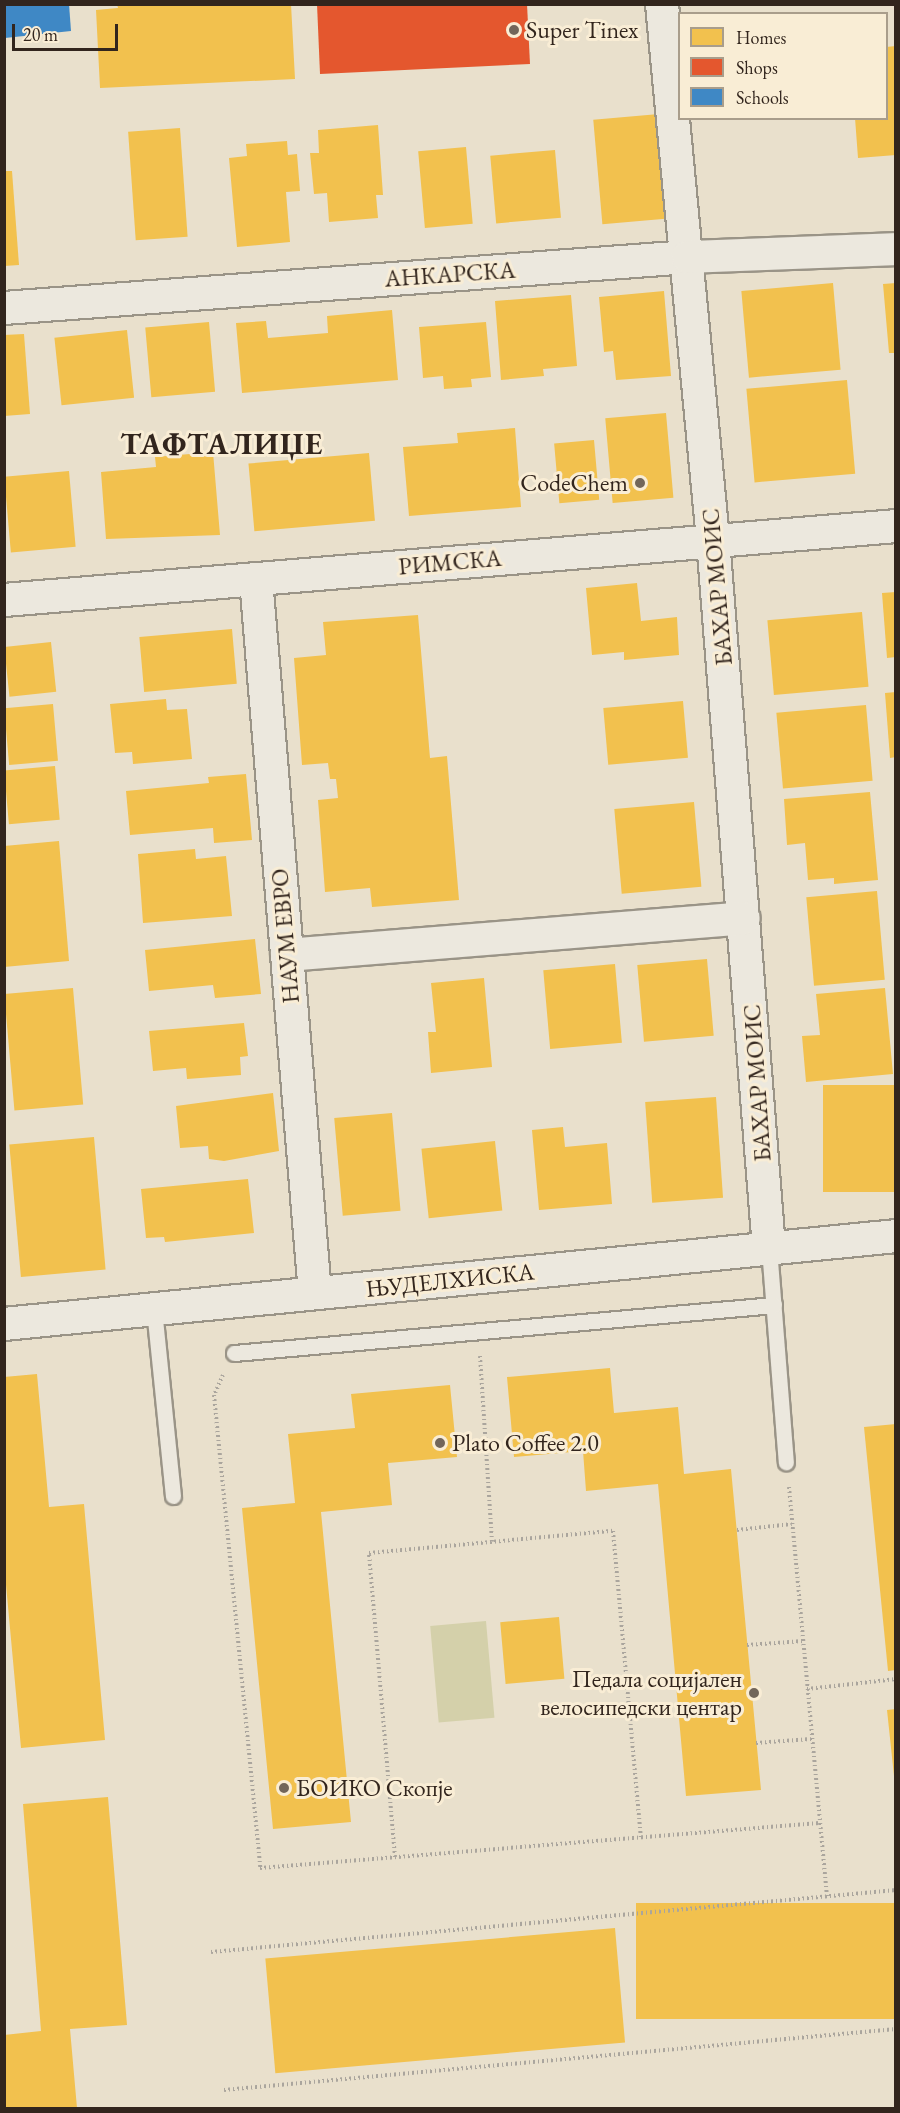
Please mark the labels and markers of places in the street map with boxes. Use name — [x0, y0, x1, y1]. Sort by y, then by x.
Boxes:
place label: Super Tinex — [526, 16, 638, 44]
marker: Super Tinex — [507, 23, 521, 37]
place label: CodeChem — [520, 469, 628, 497]
marker: CodeChem — [633, 476, 647, 490]
place label: Plato Coffee 2.0 — [452, 1429, 599, 1457]
marker: Plato Coffee 2.0 — [433, 1436, 447, 1450]
place label: Педала социјален велосипедски центар — [540, 1665, 742, 1721]
marker: Педала социјален велосипедски центар — [747, 1686, 761, 1700]
place label: БОИКО Скопје — [296, 1774, 453, 1802]
marker: БОИКО Скопје — [277, 1781, 291, 1795]

